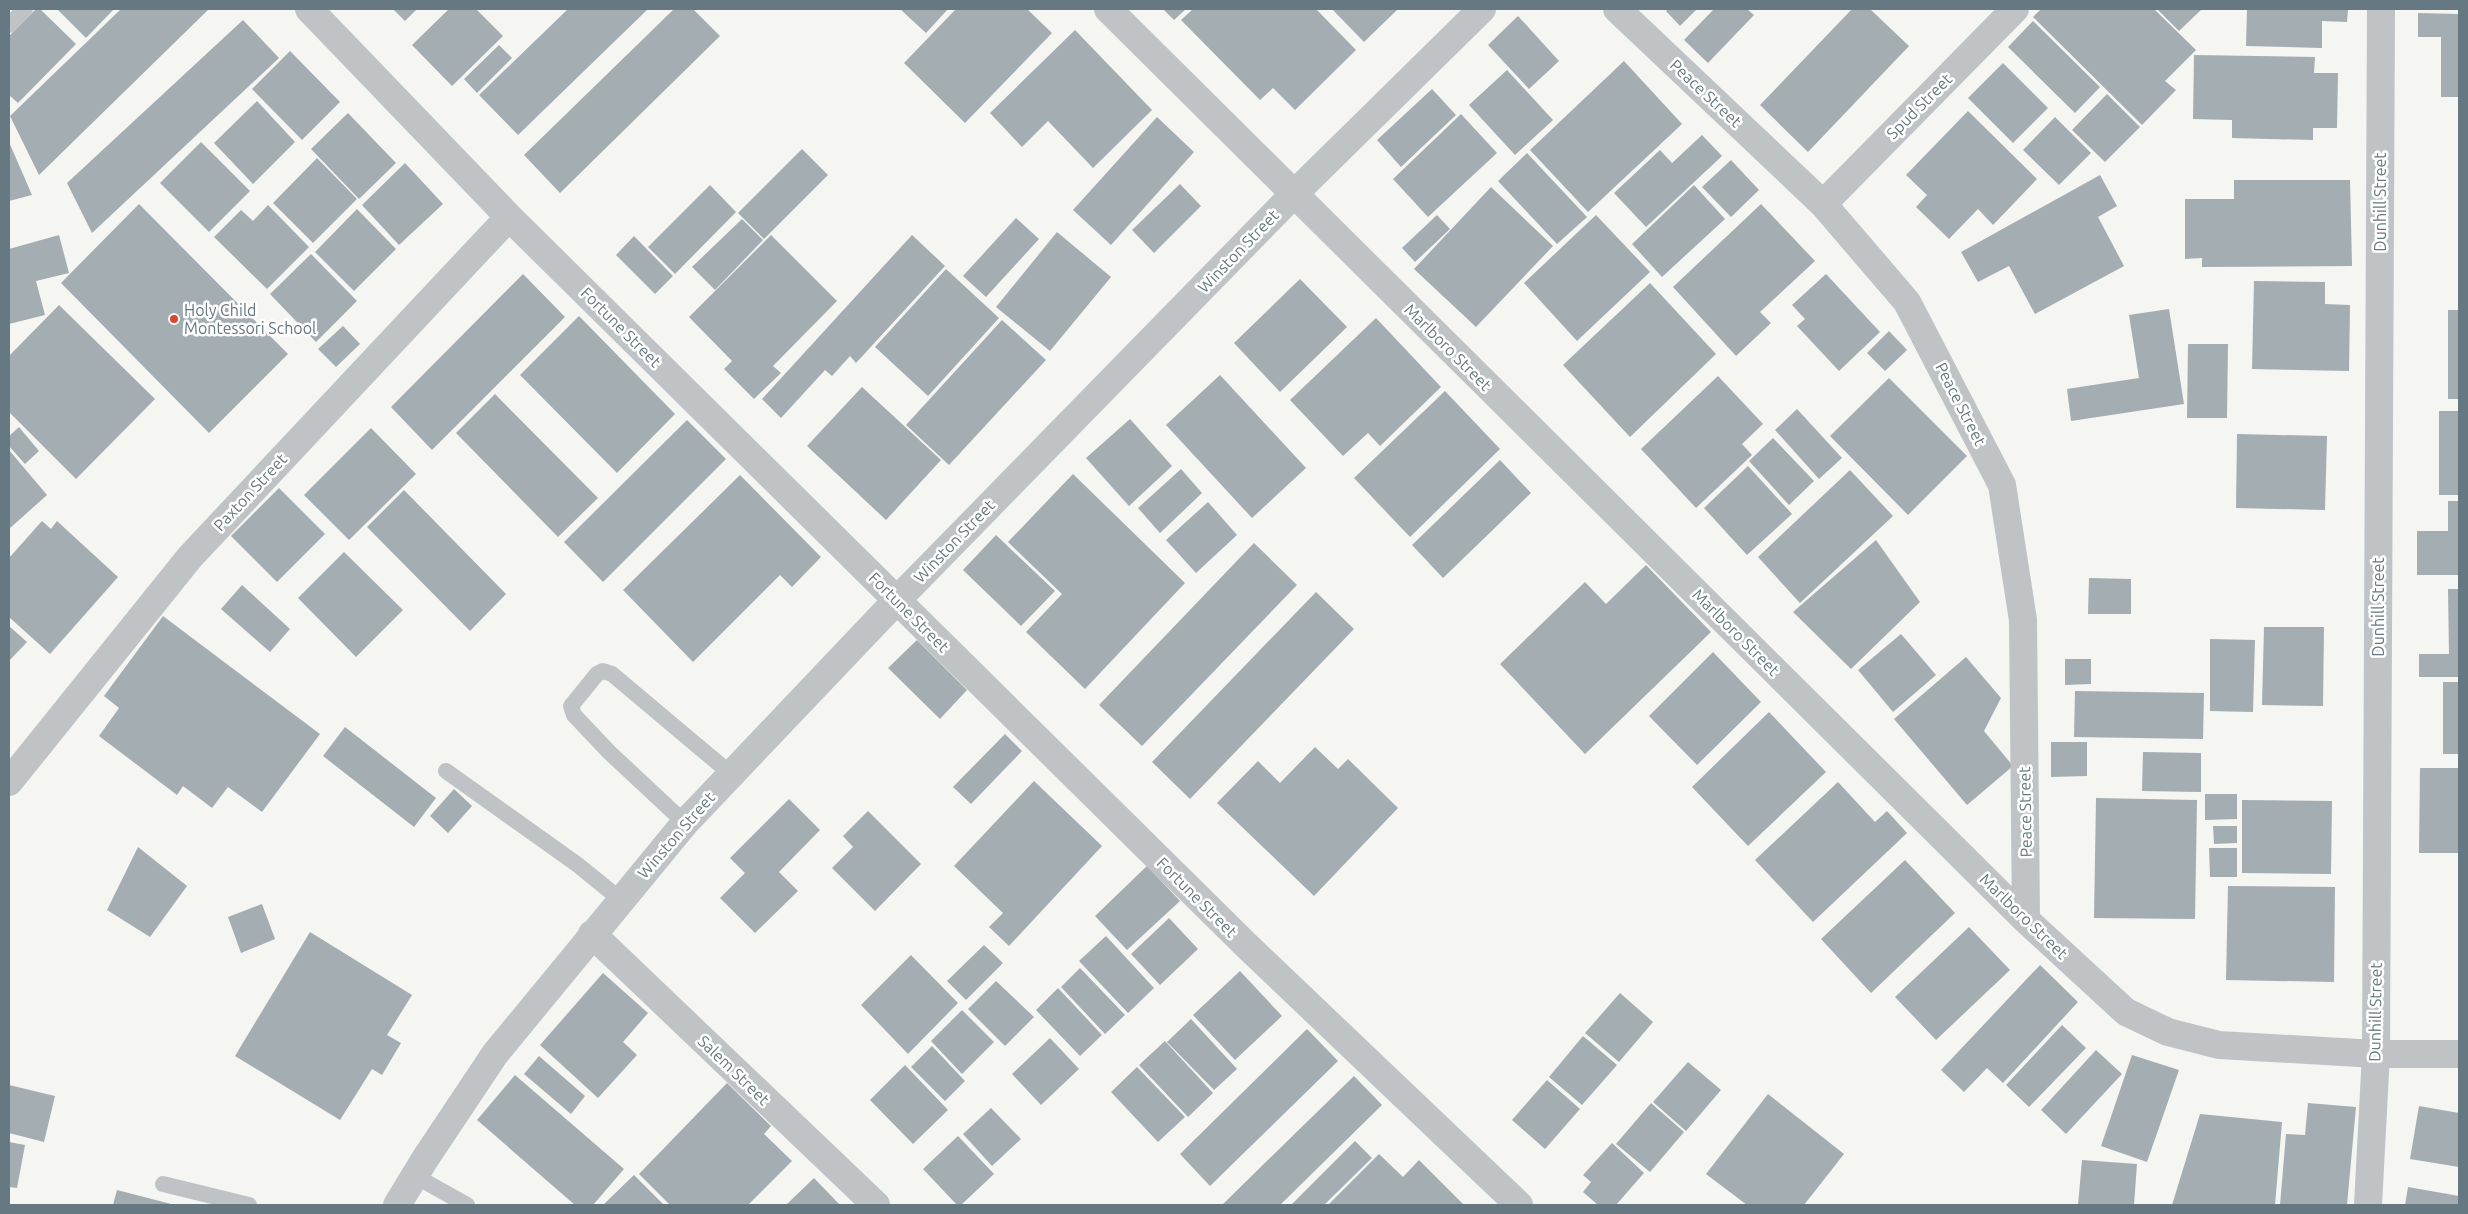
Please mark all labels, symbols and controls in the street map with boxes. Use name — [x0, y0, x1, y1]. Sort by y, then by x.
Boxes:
street label: Peace Street — [1667, 55, 1746, 131]
street label: Spud Street — [1883, 69, 1956, 142]
street label: Dunhill Street — [2371, 152, 2389, 252]
street label: Winston Street — [1194, 205, 1283, 296]
street label: Fortune Street — [577, 283, 665, 371]
street label: Marlboro Street — [1401, 300, 1495, 394]
place label: Holy Child Montessori School — [184, 301, 316, 337]
marker: Holy Child Montessori School — [168, 313, 180, 325]
street label: Peace Street — [1932, 359, 1990, 449]
street label: Paxton Street — [210, 449, 291, 534]
street label: Winston Street — [910, 495, 999, 586]
street label: Dunhill Street — [2369, 557, 2387, 657]
street label: Fortune Street — [865, 568, 953, 656]
street label: Marlboro Street — [1689, 585, 1783, 679]
street label: Peace Street — [2015, 766, 2035, 858]
street label: Winston Street — [634, 788, 719, 882]
street label: Fortune Street — [1153, 853, 1241, 941]
street label: Marlboro Street — [1976, 870, 2072, 963]
street label: Dunhill Street — [2365, 961, 2385, 1062]
street label: Salem Street — [695, 1032, 774, 1109]

